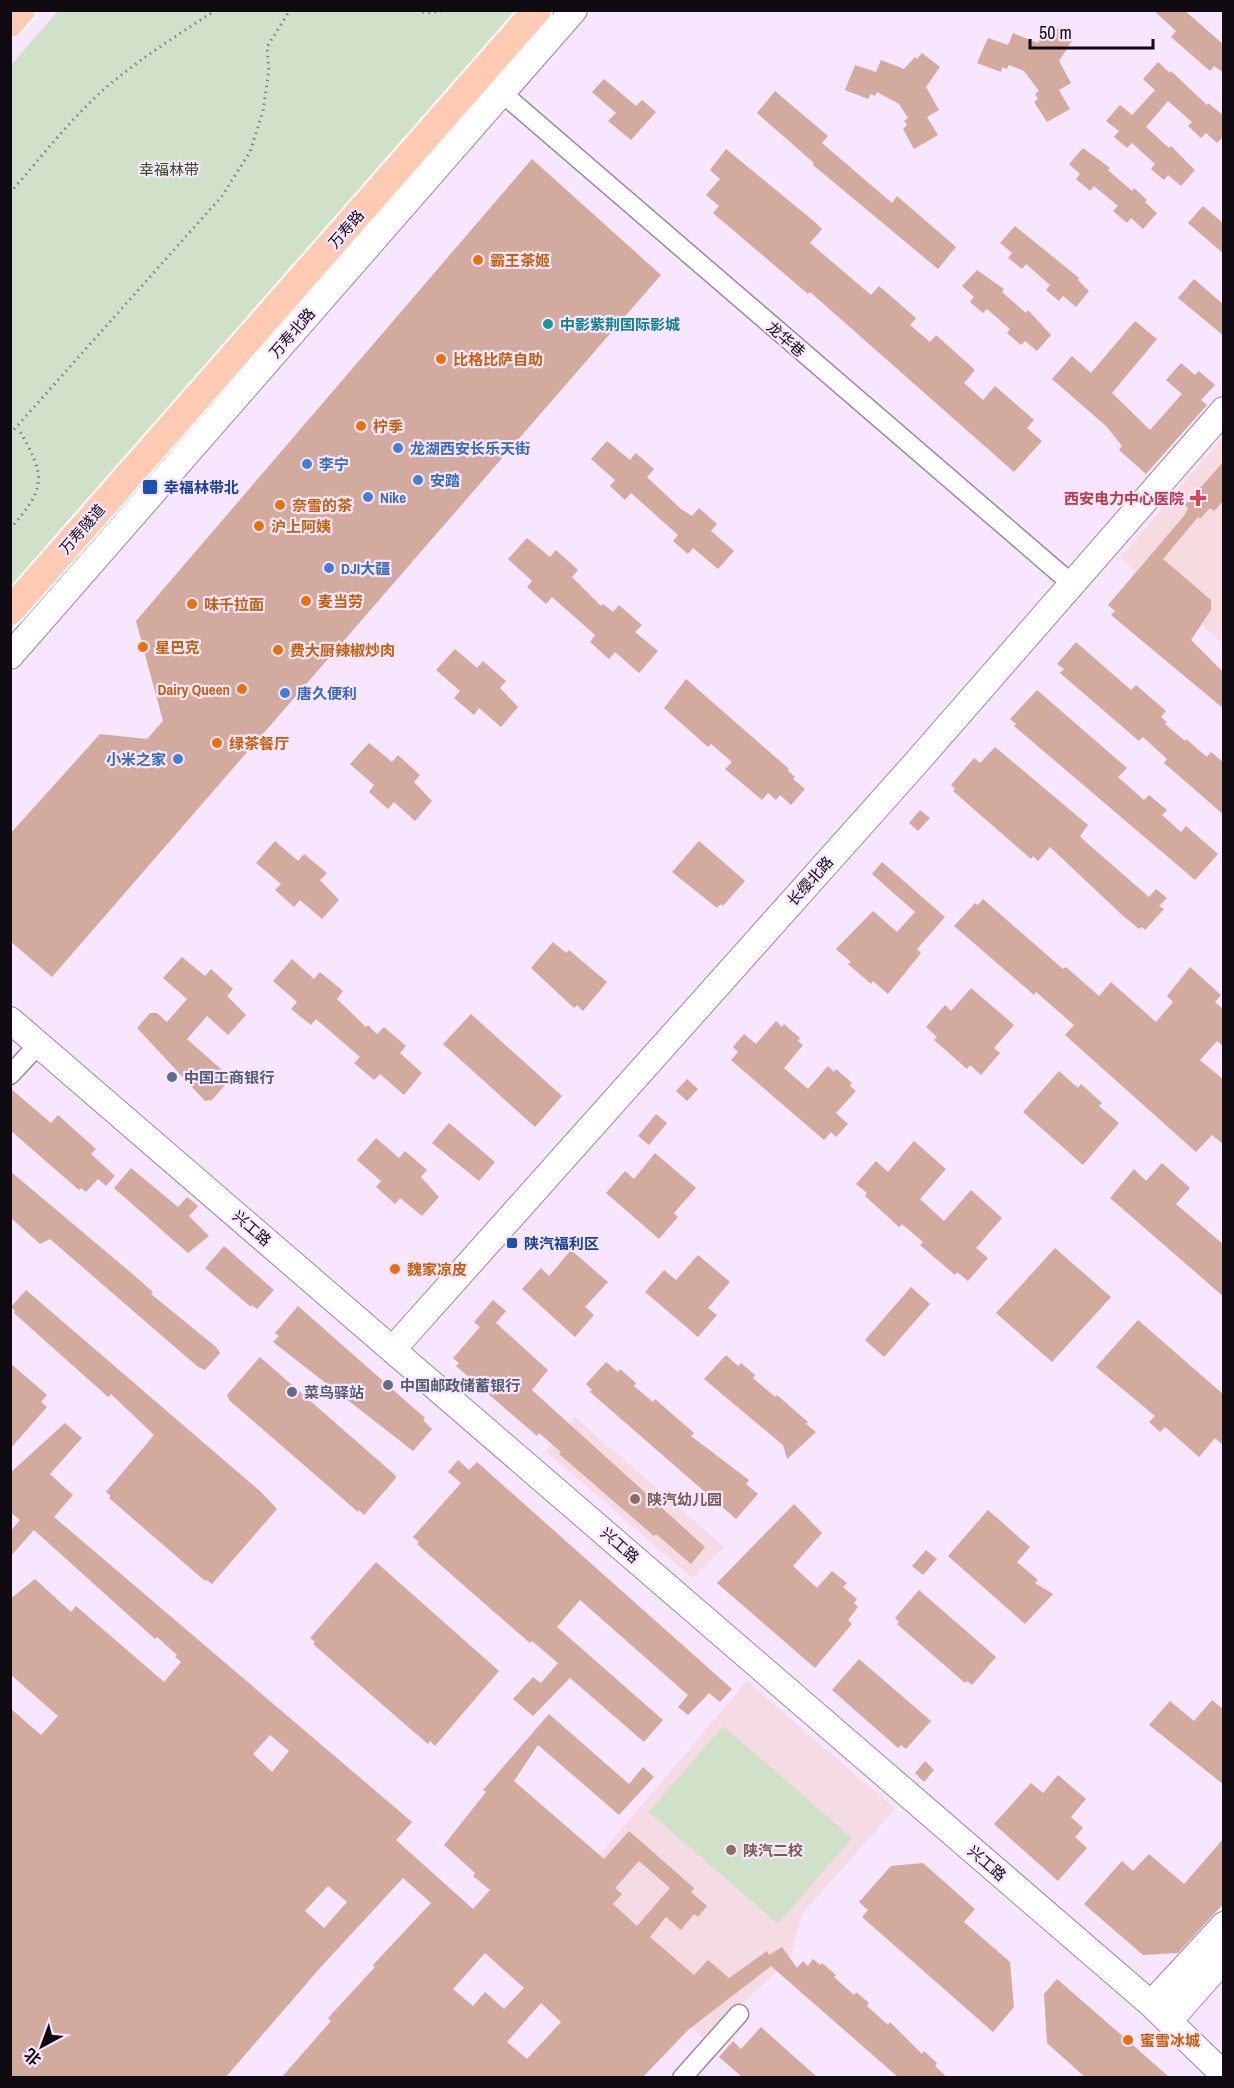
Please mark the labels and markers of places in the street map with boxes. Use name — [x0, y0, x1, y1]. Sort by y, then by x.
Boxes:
place label: 霸王茶姬 — [490, 250, 550, 271]
marker: 霸王茶姬 — [471, 253, 485, 267]
place label: 中影紫荆国际影城 — [560, 314, 680, 335]
marker: 中影紫荆国际影城 — [541, 317, 555, 331]
place label: 比格比萨自助 — [453, 349, 543, 370]
marker: 比格比萨自助 — [434, 352, 448, 366]
place label: 柠季 — [373, 416, 403, 437]
marker: 柠季 — [354, 419, 368, 433]
place label: 龙湖西安长乐天街 — [410, 438, 530, 459]
marker: 龙湖西安长乐天街 — [391, 441, 405, 455]
place label: 李宁 — [319, 454, 349, 475]
marker: 李宁 — [300, 457, 314, 471]
place label: 安踏 — [430, 470, 460, 491]
marker: 安踏 — [411, 473, 425, 487]
place label: 幸福林带北 — [164, 477, 239, 498]
marker: 幸福林带北 — [141, 478, 159, 496]
place label: Nike — [380, 487, 406, 508]
place label: 西安电力中心医院 — [1064, 488, 1184, 509]
marker: 西安电力中心医院 — [1189, 489, 1207, 507]
marker: Nike — [361, 490, 375, 504]
place label: 奈雪的茶 — [292, 495, 353, 516]
marker: 奈雪的茶 — [273, 498, 287, 512]
place label: 沪上阿姨 — [271, 516, 331, 537]
marker: 沪上阿姨 — [252, 519, 266, 533]
place label: DJI大疆 — [341, 558, 390, 579]
marker: DJI大疆 — [322, 561, 336, 575]
place label: 麦当劳 — [318, 591, 363, 612]
place label: 味千拉面 — [204, 594, 264, 615]
marker: 麦当劳 — [299, 594, 313, 608]
marker: 味千拉面 — [185, 597, 199, 611]
place label: 星巴克 — [155, 637, 200, 658]
marker: 星巴克 — [136, 640, 150, 654]
place label: 费大厨辣椒炒肉 — [290, 640, 395, 661]
marker: 费大厨辣椒炒肉 — [271, 643, 285, 657]
place label: Dairy Queen — [158, 679, 230, 700]
marker: Dairy Queen — [235, 682, 249, 696]
place label: 唐久便利 — [297, 683, 357, 704]
marker: 唐久便利 — [278, 686, 292, 700]
place label: 绿茶餐厅 — [229, 733, 289, 754]
marker: 绿茶餐厅 — [210, 736, 224, 750]
place label: 小米之家 — [106, 749, 166, 770]
marker: 小米之家 — [171, 752, 185, 766]
place label: 中国工商银行 — [184, 1067, 274, 1088]
marker: 中国工商银行 — [165, 1070, 179, 1084]
place label: 陕汽福利区 — [524, 1233, 599, 1254]
marker: 陕汽福利区 — [505, 1236, 519, 1250]
place label: 魏家凉皮 — [407, 1259, 467, 1280]
marker: 魏家凉皮 — [388, 1262, 402, 1276]
place label: 中国邮政储蓄银行 — [400, 1375, 520, 1396]
marker: 中国邮政储蓄银行 — [381, 1378, 395, 1392]
place label: 菜鸟驿站 — [304, 1382, 364, 1403]
marker: 菜鸟驿站 — [285, 1385, 299, 1399]
place label: 陕汽幼儿园 — [647, 1489, 722, 1510]
marker: 陕汽幼儿园 — [628, 1492, 642, 1506]
place label: 陕汽二校 — [743, 1840, 803, 1861]
marker: 陕汽二校 — [724, 1843, 738, 1857]
place label: 蜜雪冰城 — [1140, 2030, 1200, 2051]
marker: 蜜雪冰城 — [1121, 2033, 1135, 2047]

